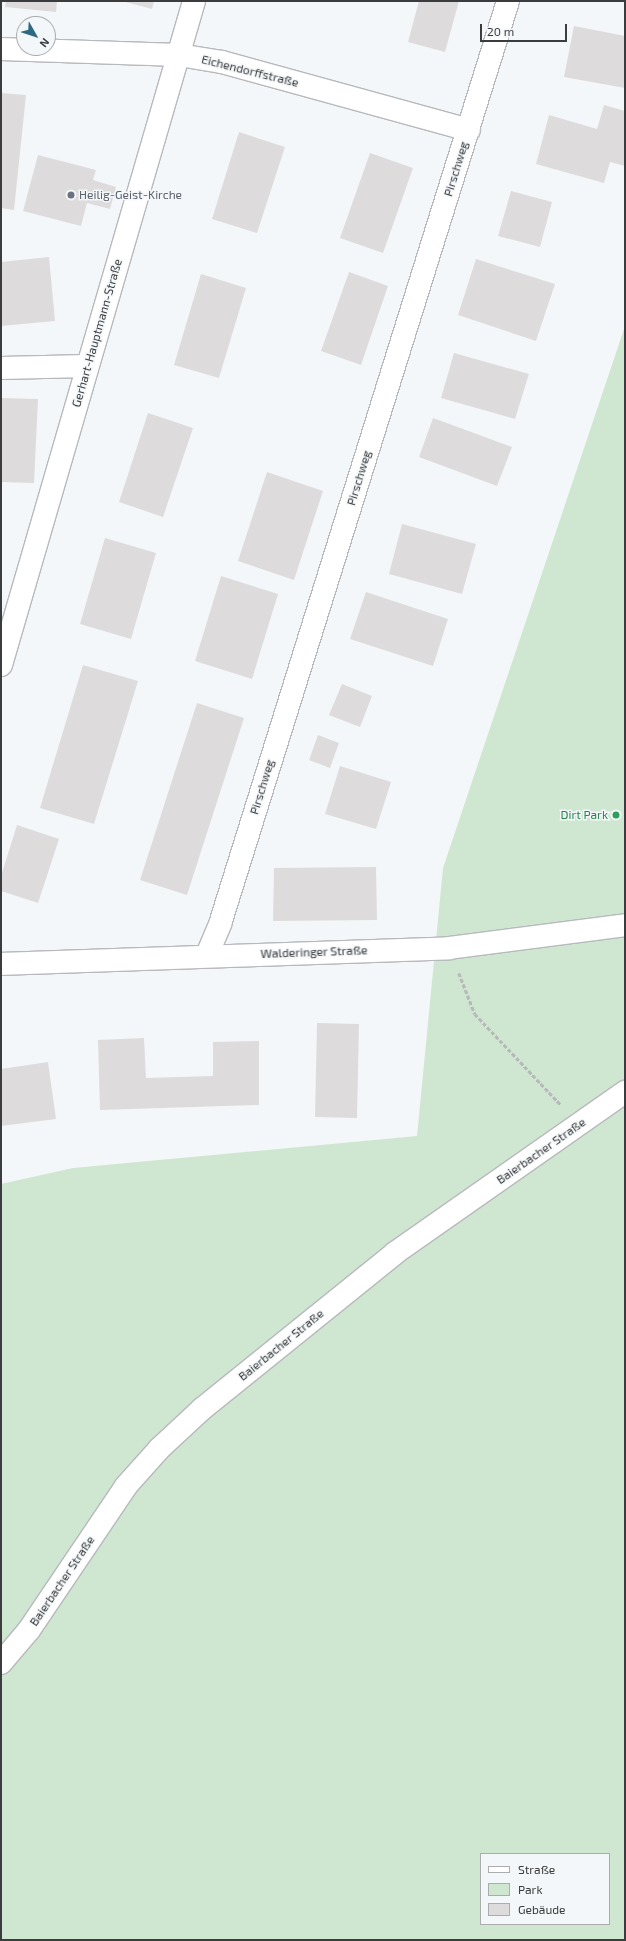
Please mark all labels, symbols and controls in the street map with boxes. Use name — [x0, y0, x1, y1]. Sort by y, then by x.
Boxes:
north arrow — [16, 16, 56, 56]
scale bar — [482, 16, 569, 42]
text: 20 m — [487, 24, 514, 38]
text: N — [37, 36, 52, 50]
street label: Eichendorffstraße — [200, 52, 300, 90]
street label: Pirschweg — [441, 140, 471, 198]
place label: Heilig-Geist-Kirche — [79, 188, 182, 202]
marker: Heilig-Geist-Kirche — [66, 190, 76, 200]
street label: Gerhart-Hauptmann-Straße — [69, 257, 125, 409]
street label: Pirschweg — [344, 449, 374, 507]
street label: Pirschweg — [247, 758, 277, 816]
place label: Dirt Park — [560, 808, 608, 822]
marker: Dirt Park — [611, 810, 621, 820]
street label: Walderinger Straße — [260, 943, 368, 961]
street label: Baierbacher Straße — [494, 1115, 588, 1187]
street label: Baierbacher Straße — [235, 1306, 327, 1384]
street label: Baierbacher Straße — [26, 1533, 98, 1629]
legend — [480, 1853, 610, 1925]
text: Straße — [518, 1862, 555, 1876]
text: Park — [518, 1882, 543, 1896]
text: Gebäude — [518, 1902, 566, 1916]

